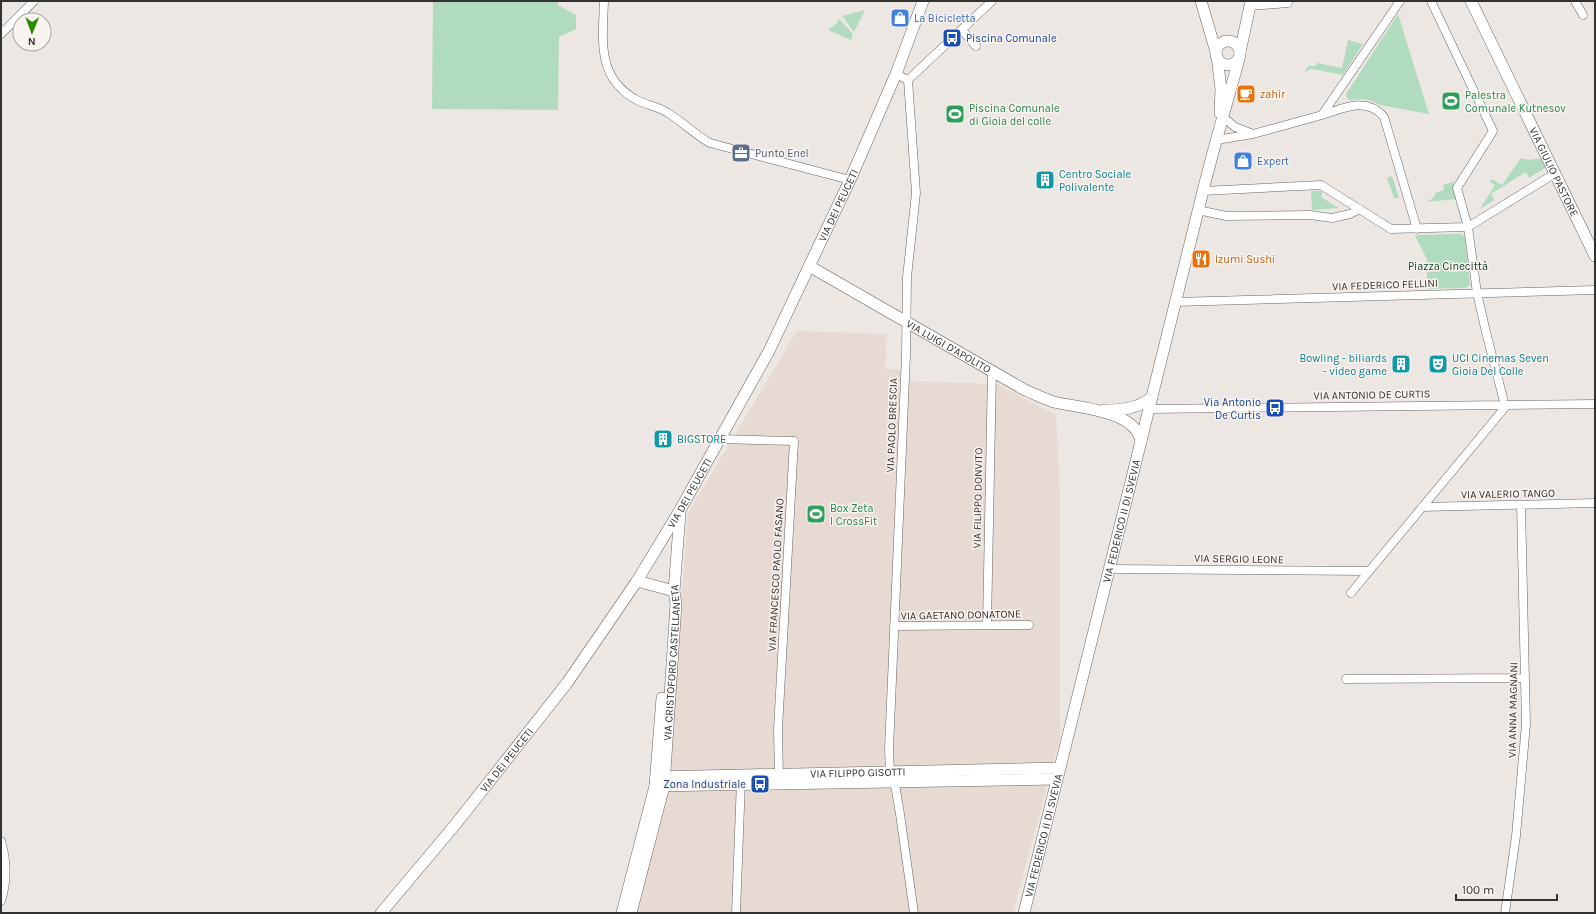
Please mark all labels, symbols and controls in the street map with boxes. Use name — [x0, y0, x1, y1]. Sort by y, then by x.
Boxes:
shop icon: La Bicicletta — [889, 7, 911, 29]
north arrow — [12, 12, 52, 52]
place label: La Bicicletta — [914, 12, 976, 25]
bus stop icon: Piscina Comunale — [941, 27, 963, 49]
place label: Piscina Comunale — [966, 32, 1057, 45]
text: N — [28, 35, 36, 48]
cafe icon: zahir — [1235, 83, 1257, 105]
place label: zahir — [1260, 88, 1285, 101]
place label: Palestra Comunale Kutnesov — [1465, 89, 1566, 115]
sports icon: Palestra Comunale Kutnesov — [1440, 90, 1462, 112]
place label: Piscina Comunale di Gioia del colle — [969, 102, 1060, 128]
sports icon: Piscina Comunale di Gioia del colle — [944, 103, 966, 125]
street label: VIA GIULIO PASTORE — [1527, 125, 1581, 219]
office icon: Punto Enel — [730, 142, 752, 164]
place label: Punto Enel — [755, 147, 809, 160]
shop icon: Expert — [1232, 150, 1254, 172]
place label: Expert — [1257, 155, 1289, 168]
street label: VIA DEI PEUCETI — [815, 167, 860, 244]
place label: Centro Sociale Polivalente — [1059, 168, 1132, 194]
building icon: Centro Sociale Polivalente — [1034, 169, 1056, 191]
restaurant icon: Izumi Sushi — [1190, 248, 1212, 270]
place label: Izumi Sushi — [1215, 253, 1275, 266]
park label: Piazza Cinecittà — [1408, 260, 1488, 273]
street label: VIA FEDERICO FELLINI — [1332, 277, 1438, 293]
street label: VIA LUIGI D'APOLITO — [904, 317, 993, 376]
place label: Bowling - biliards - video game — [1299, 352, 1387, 378]
place label: UCI Cinemas Seven Gioia Del Colle — [1452, 352, 1549, 378]
building icon: Bowling - biliards - video game — [1390, 353, 1412, 375]
theatre icon: UCI Cinemas Seven Gioia Del Colle — [1427, 353, 1449, 375]
street label: VIA PAOLO BRESCIA — [884, 377, 900, 473]
street label: VIA ANTONIO DE CURTIS — [1313, 387, 1431, 403]
place label: Via Antonio De Curtis — [1204, 396, 1261, 422]
bus stop icon: Via Antonio De Curtis — [1264, 397, 1286, 419]
building icon: BIGSTORE — [652, 428, 674, 450]
place label: BIGSTORE — [677, 433, 726, 446]
street label: VIA FILIPPO DONVITO — [971, 447, 985, 549]
street label: VIA DEI PEUCETI — [664, 456, 714, 530]
street label: VIA FEDERICO II DI SVEVIA — [1100, 457, 1143, 584]
street label: VIA VALERIO TANGO — [1461, 487, 1555, 501]
street label: VIA FRANCESCO PAOLO FASANO — [765, 498, 787, 652]
place label: Box Zeta I CrossFit — [830, 502, 877, 528]
sports icon: Box Zeta I CrossFit — [805, 503, 827, 525]
street label: VIA SERGIO LEONE — [1194, 552, 1284, 566]
street label: VIA CRISTOFORO CASTELLANETA — [661, 583, 683, 741]
street label: VIA GAETANO DONATONE — [901, 607, 1021, 623]
street label: VIA ANNA MAGNANI — [1506, 662, 1520, 758]
street label: VIA DEI PEUCETI — [477, 725, 536, 795]
street label: VIA FILIPPO GISOTTI — [810, 765, 906, 780]
street label: VIA FEDERICO II DI SVEVIA — [1022, 772, 1065, 898]
bus stop icon: Zona Industriale — [749, 773, 771, 795]
place label: Zona Industriale — [663, 778, 746, 791]
scale bar — [1456, 876, 1557, 902]
text: 100 m — [1462, 883, 1494, 897]

